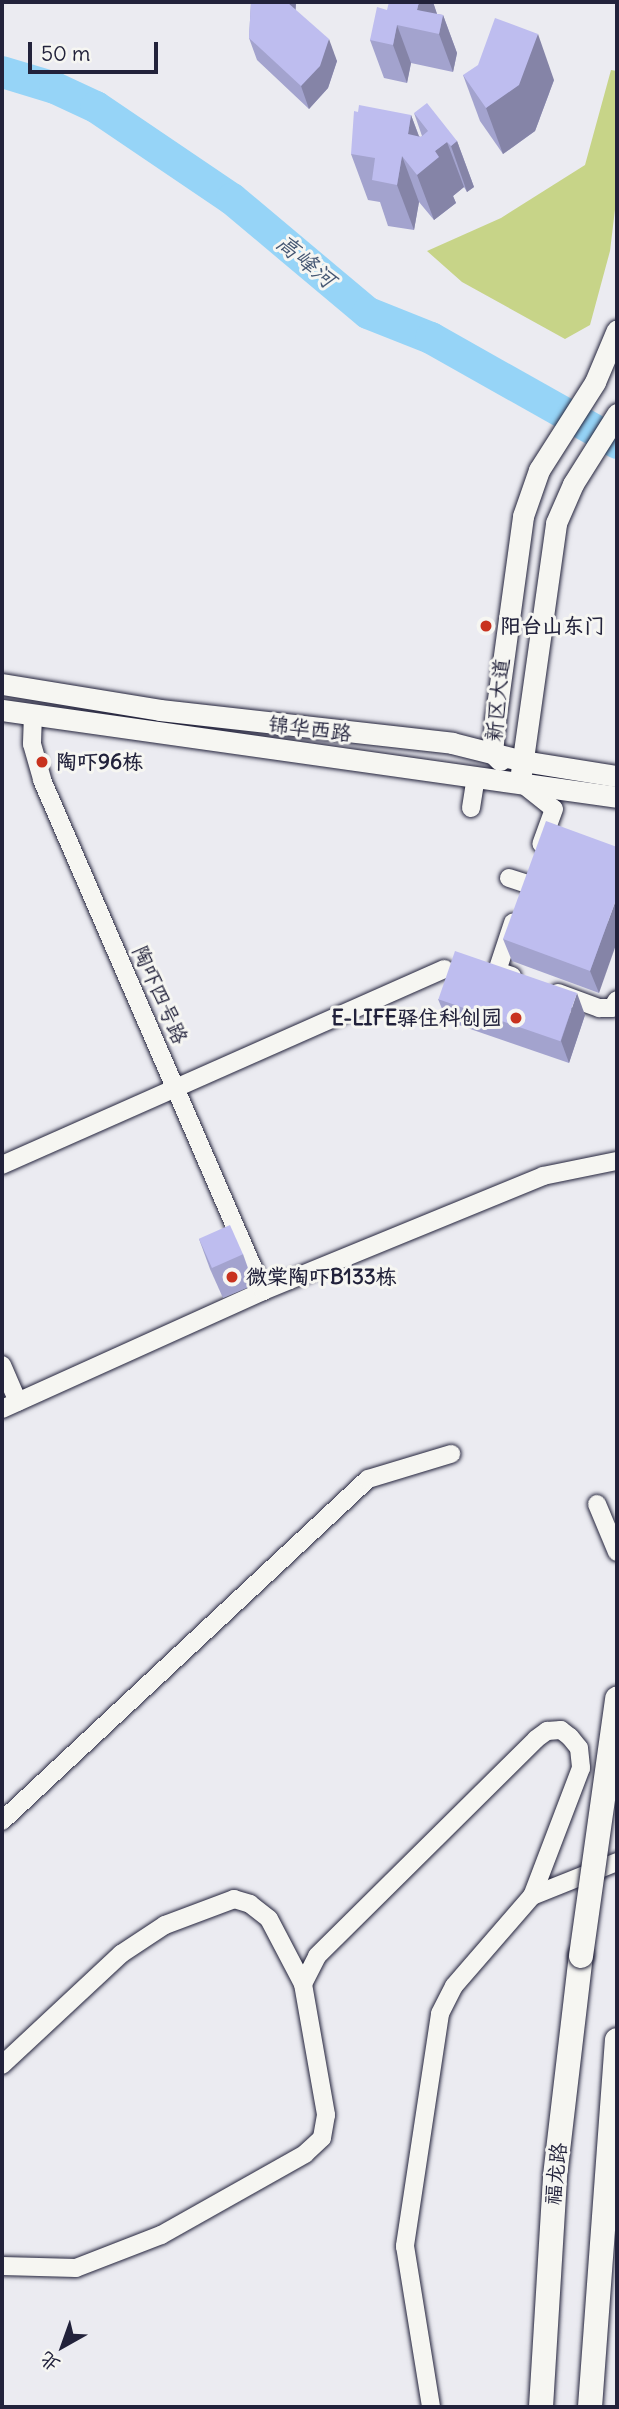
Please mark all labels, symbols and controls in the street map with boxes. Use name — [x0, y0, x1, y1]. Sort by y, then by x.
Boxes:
scale bar — [32, 28, 161, 72]
text: 50 m — [41, 40, 90, 67]
water label: 高峰河 — [271, 228, 341, 294]
place label: 阳台山东门 — [500, 613, 605, 639]
marker: 阳台山东门 — [478, 618, 494, 634]
street label: 新区大道 — [481, 657, 515, 743]
street label: 锦华西路 — [267, 711, 353, 747]
place label: 陶吓96栋 — [56, 749, 143, 775]
marker: 陶吓96栋 — [34, 754, 50, 770]
street label: 陶吓四号路 — [127, 942, 193, 1048]
place label: E-LIFE驿住科创园 — [331, 1005, 502, 1031]
marker: E-LIFE驿住科创园 — [508, 1010, 524, 1026]
place label: 微棠陶吓B133栋 — [246, 1264, 397, 1290]
marker: 微棠陶吓B133栋 — [224, 1269, 240, 1285]
street label: 福龙路 — [540, 2141, 572, 2207]
north arrow — [28, 2311, 98, 2381]
text: 北 — [35, 2347, 65, 2377]

